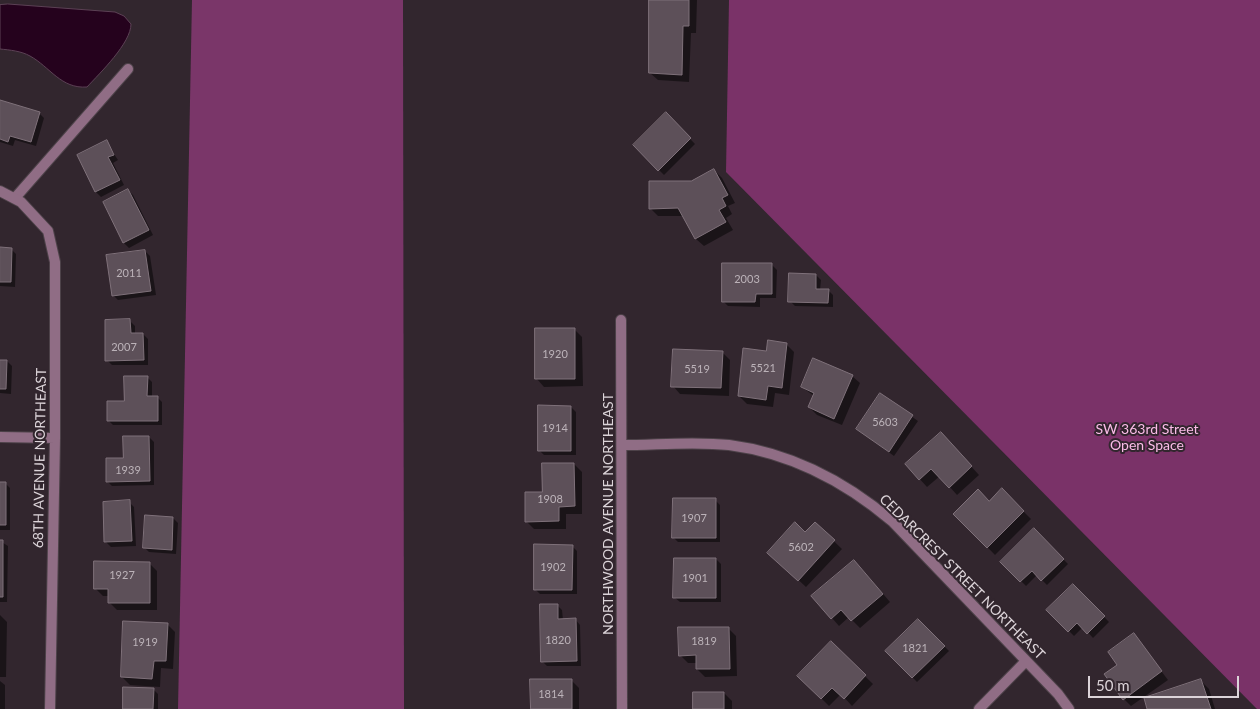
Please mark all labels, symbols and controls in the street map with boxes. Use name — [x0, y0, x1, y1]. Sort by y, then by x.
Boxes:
house number: 2011 — [116, 266, 142, 280]
house number: 2003 — [734, 272, 760, 286]
house number: 2007 — [111, 340, 137, 354]
house number: 1920 — [542, 347, 568, 361]
house number: 5521 — [750, 361, 776, 375]
house number: 5519 — [684, 362, 710, 376]
street label: 68TH AVENUE NORTHEAST — [30, 368, 50, 548]
street label: NORTHWOOD AVENUE NORTHEAST — [600, 393, 616, 635]
house number: 5603 — [872, 415, 898, 429]
house number: 1914 — [542, 421, 568, 435]
park label: SW 363rd Street Open Space — [1095, 421, 1199, 454]
house number: 1939 — [115, 463, 141, 477]
street label: CEDARCREST STREET NORTHEAST — [876, 491, 1048, 663]
house number: 1908 — [537, 492, 563, 506]
house number: 1907 — [681, 511, 707, 525]
house number: 5602 — [788, 540, 814, 554]
house number: 1902 — [540, 560, 566, 574]
house number: 1927 — [109, 568, 135, 582]
house number: 1901 — [682, 571, 708, 585]
house number: 1820 — [545, 633, 571, 647]
house number: 1819 — [691, 634, 717, 648]
house number: 1919 — [132, 635, 158, 649]
house number: 1821 — [902, 641, 928, 655]
scale bar — [1090, 666, 1241, 698]
text: 50 m — [1096, 676, 1130, 694]
house number: 1814 — [538, 687, 564, 701]

